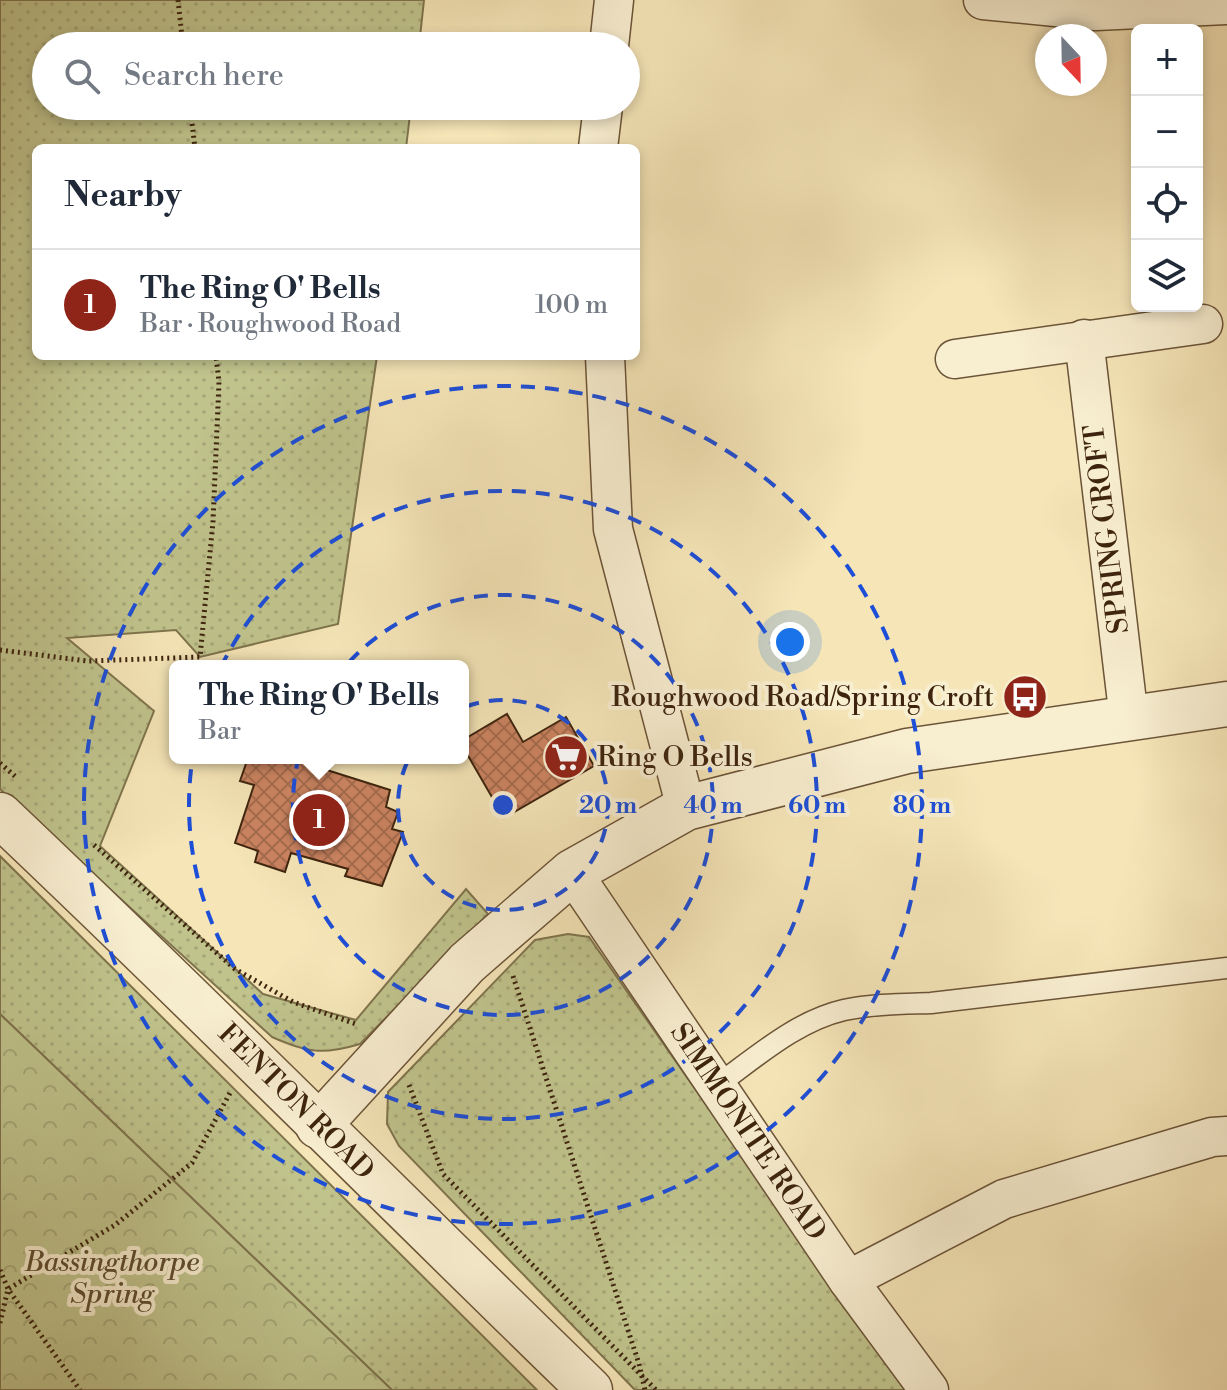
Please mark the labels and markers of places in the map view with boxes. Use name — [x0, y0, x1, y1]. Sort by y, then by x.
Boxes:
bus stop icon: Roughwood Road/Spring Croft — [1001, 673, 1049, 721]
place label: Roughwood Road/Spring Croft — [611, 680, 994, 715]
supermarket icon: Ring O Bells — [542, 733, 590, 781]
place label: Ring O Bells — [597, 740, 753, 775]
pin: 1 — [293, 790, 345, 850]
centre of rings — [489, 791, 517, 819]

